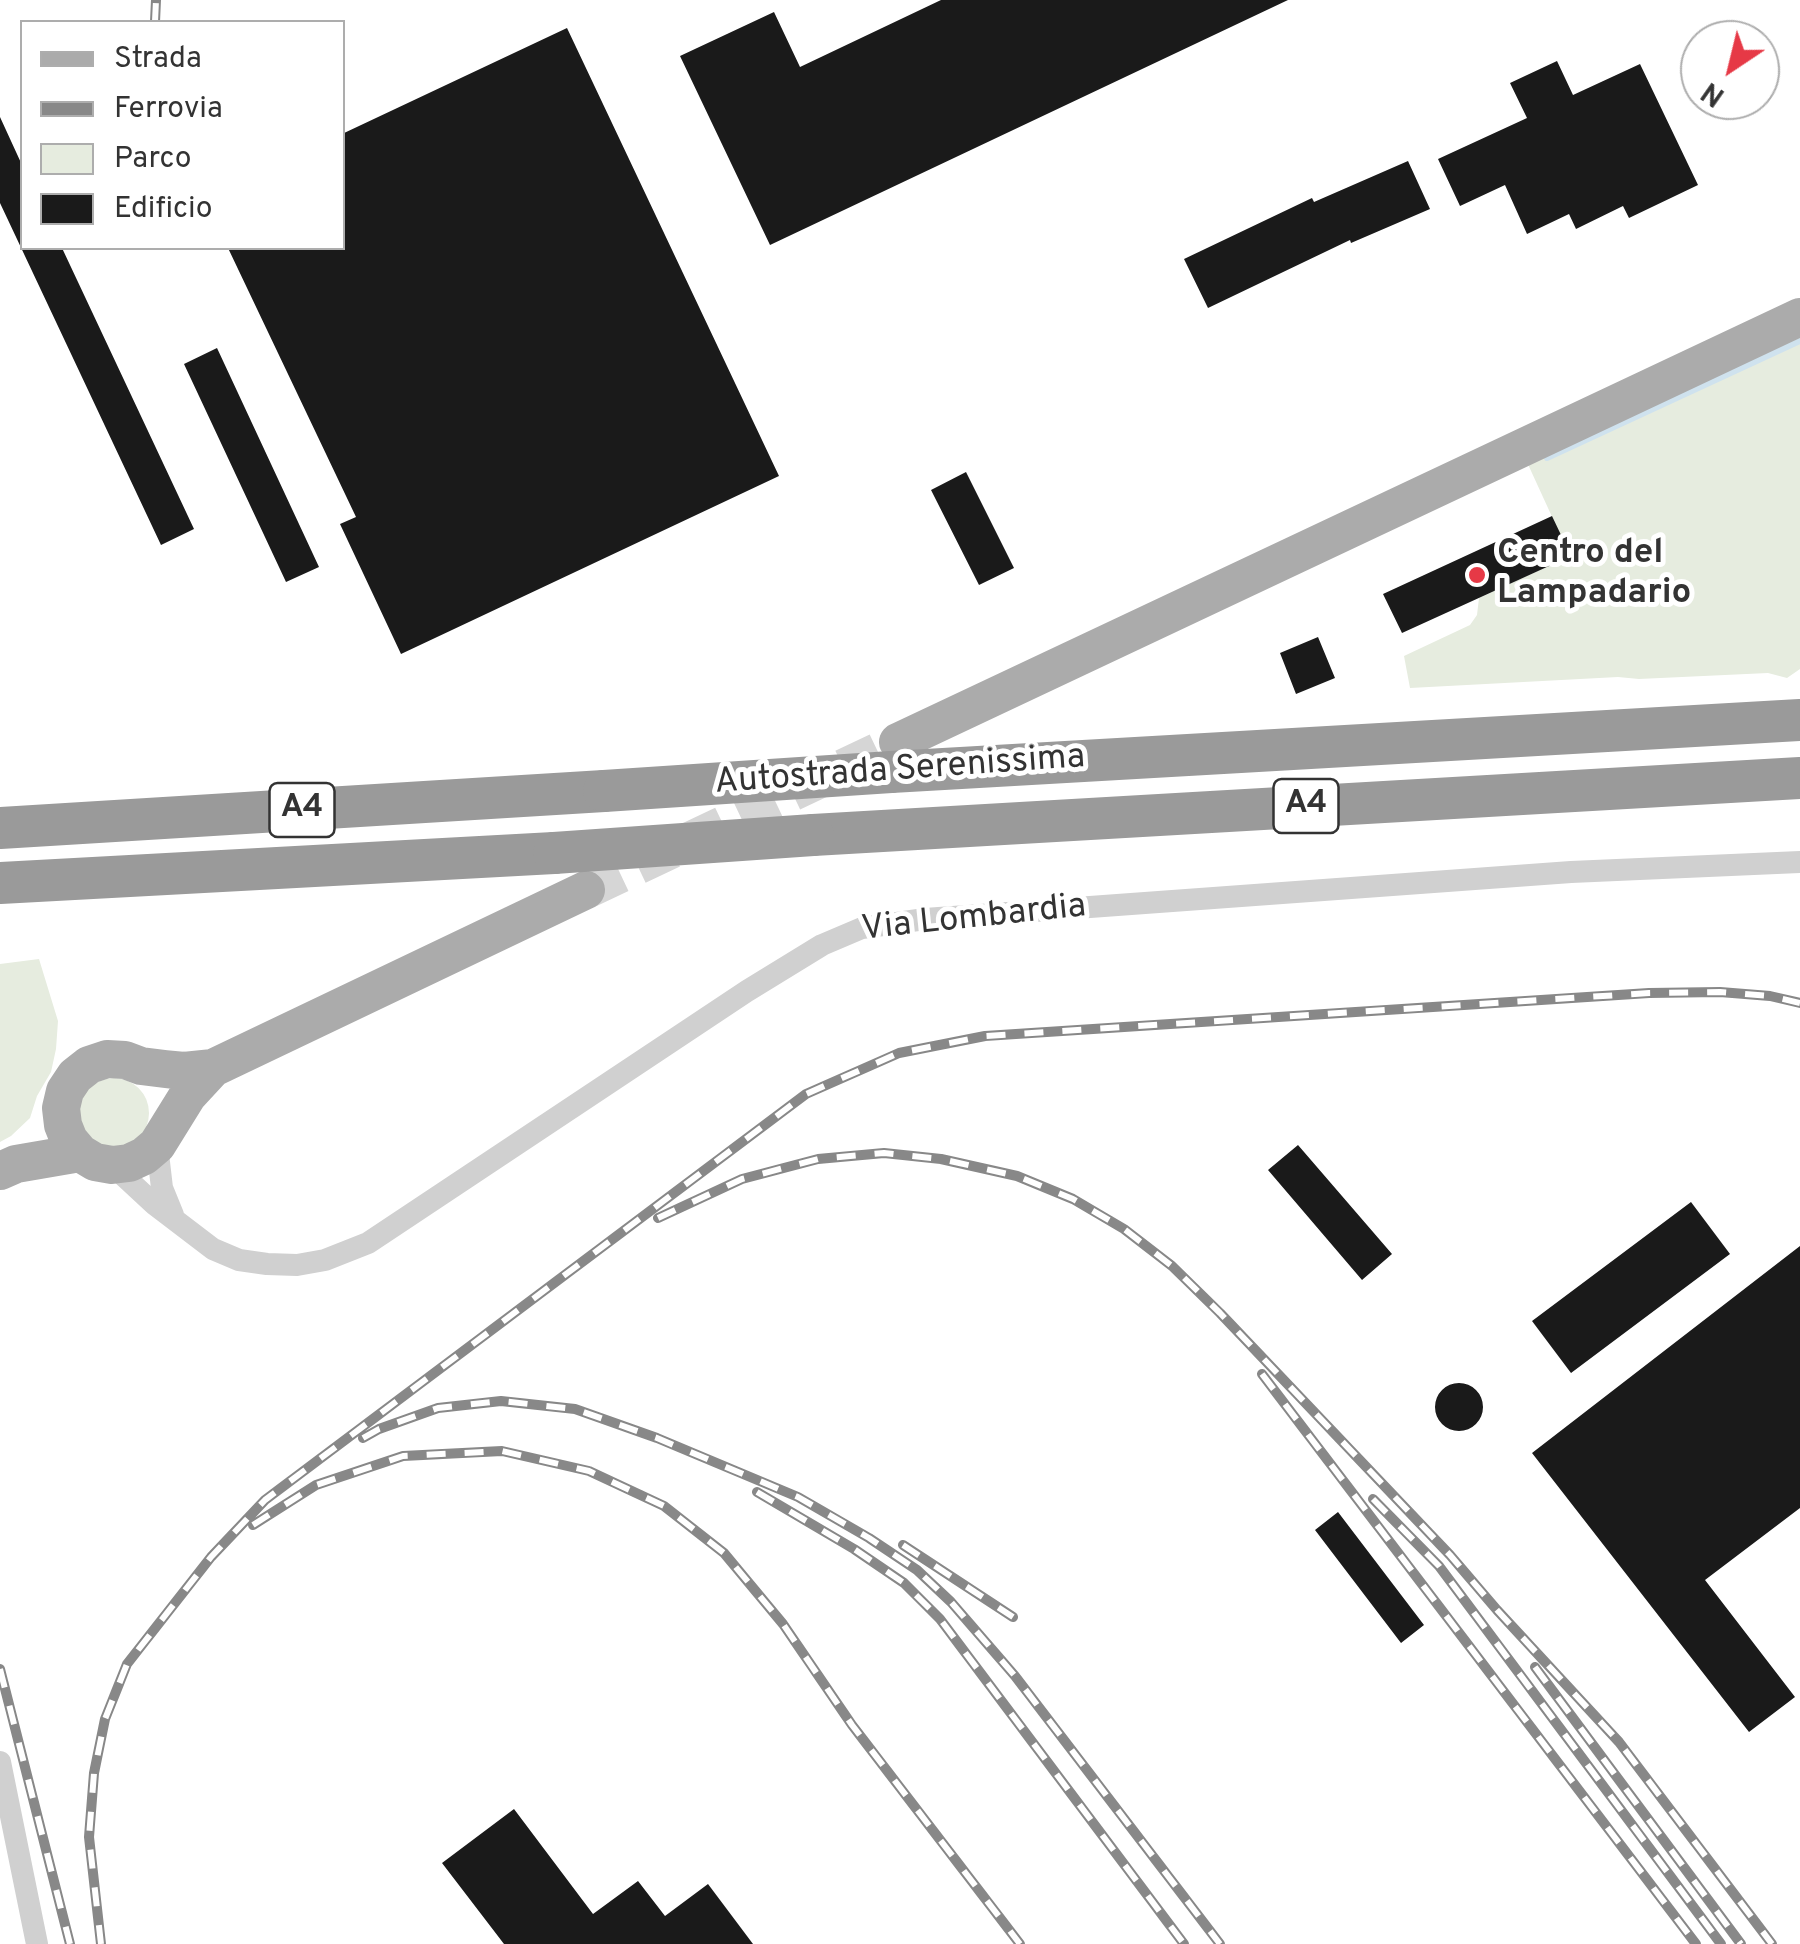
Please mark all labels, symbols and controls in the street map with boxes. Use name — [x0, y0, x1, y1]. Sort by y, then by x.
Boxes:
legend — [20, 20, 345, 250]
north arrow — [1680, 20, 1780, 120]
text: Strada — [114, 41, 202, 78]
text: N — [1695, 72, 1733, 113]
text: Ferrovia — [114, 91, 223, 128]
text: Parco — [114, 141, 191, 178]
text: Edificio — [114, 191, 212, 228]
place label: Centro del Lampadario — [1497, 534, 1691, 616]
marker: Centro del Lampadario — [1466, 564, 1488, 586]
street label: Autostrada Serenissima — [713, 738, 1087, 806]
road number: A4 — [1274, 779, 1338, 833]
road number: A4 — [270, 783, 334, 837]
street label: Via Lombardia — [860, 887, 1088, 953]

